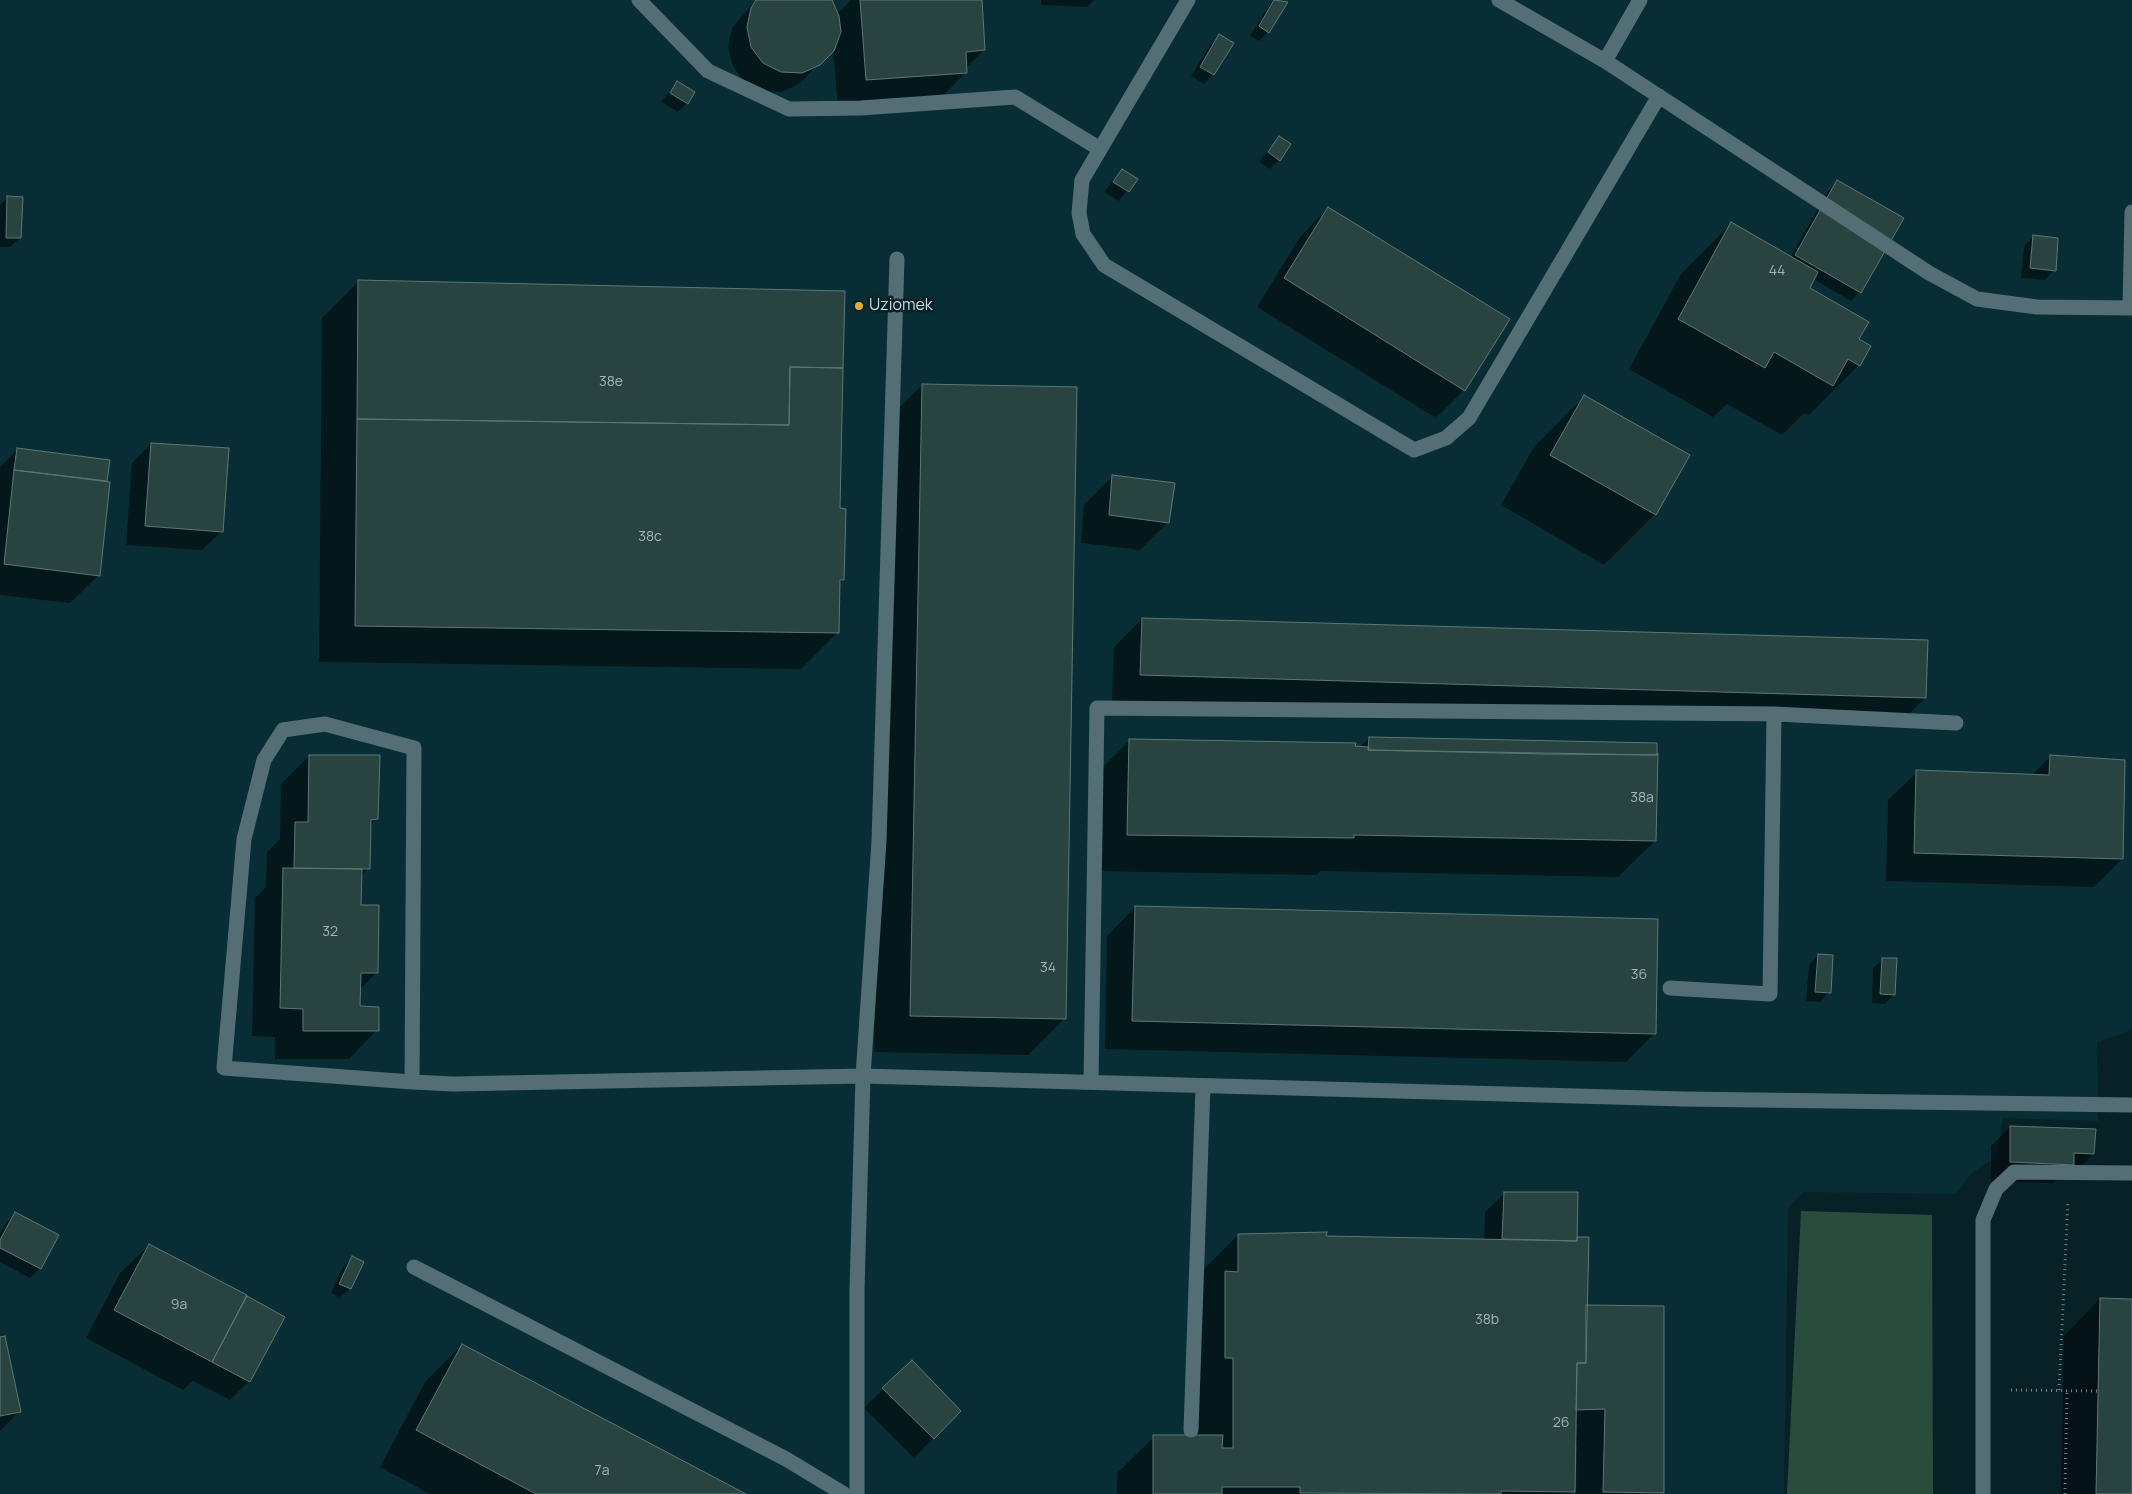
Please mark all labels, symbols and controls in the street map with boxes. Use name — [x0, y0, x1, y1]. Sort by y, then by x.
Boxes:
house number: 44 — [1769, 263, 1785, 279]
place label: Uziomek — [869, 296, 933, 316]
marker: Uziomek — [853, 300, 865, 312]
house number: 38e — [599, 374, 623, 390]
house number: 38c — [638, 529, 662, 545]
house number: 38a — [1630, 790, 1654, 806]
house number: 32 — [322, 924, 338, 940]
house number: 34 — [1040, 960, 1056, 976]
house number: 36 — [1631, 967, 1647, 983]
house number: 9a — [171, 1297, 187, 1313]
house number: 38b — [1475, 1312, 1499, 1328]
house number: 26 — [1553, 1415, 1569, 1431]
house number: 7a — [595, 1463, 609, 1479]

